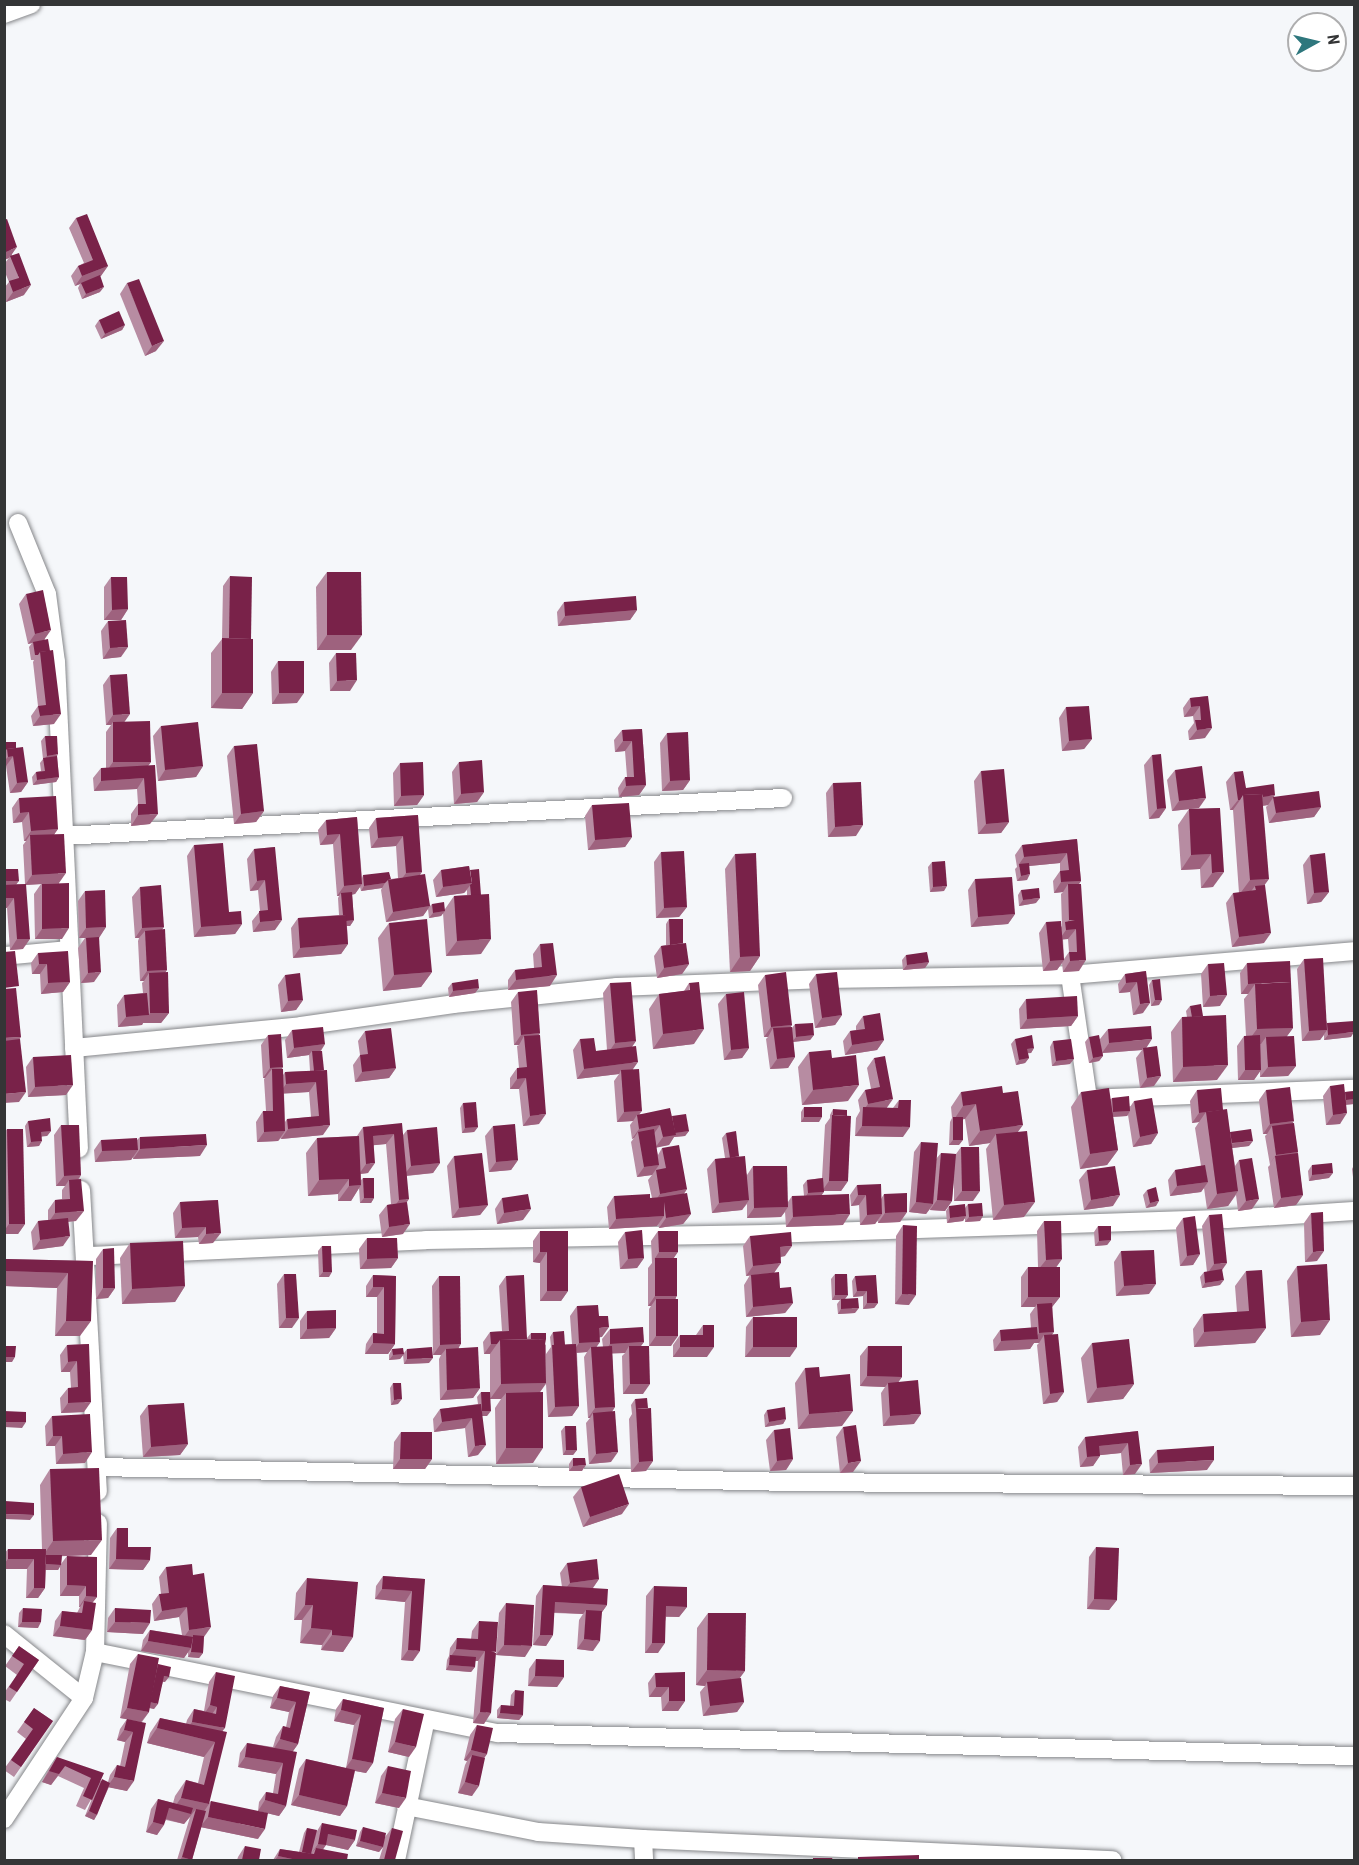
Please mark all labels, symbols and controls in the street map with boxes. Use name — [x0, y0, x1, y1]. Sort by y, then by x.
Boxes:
north arrow — [1287, 12, 1347, 72]
text: N — [1323, 34, 1343, 46]

